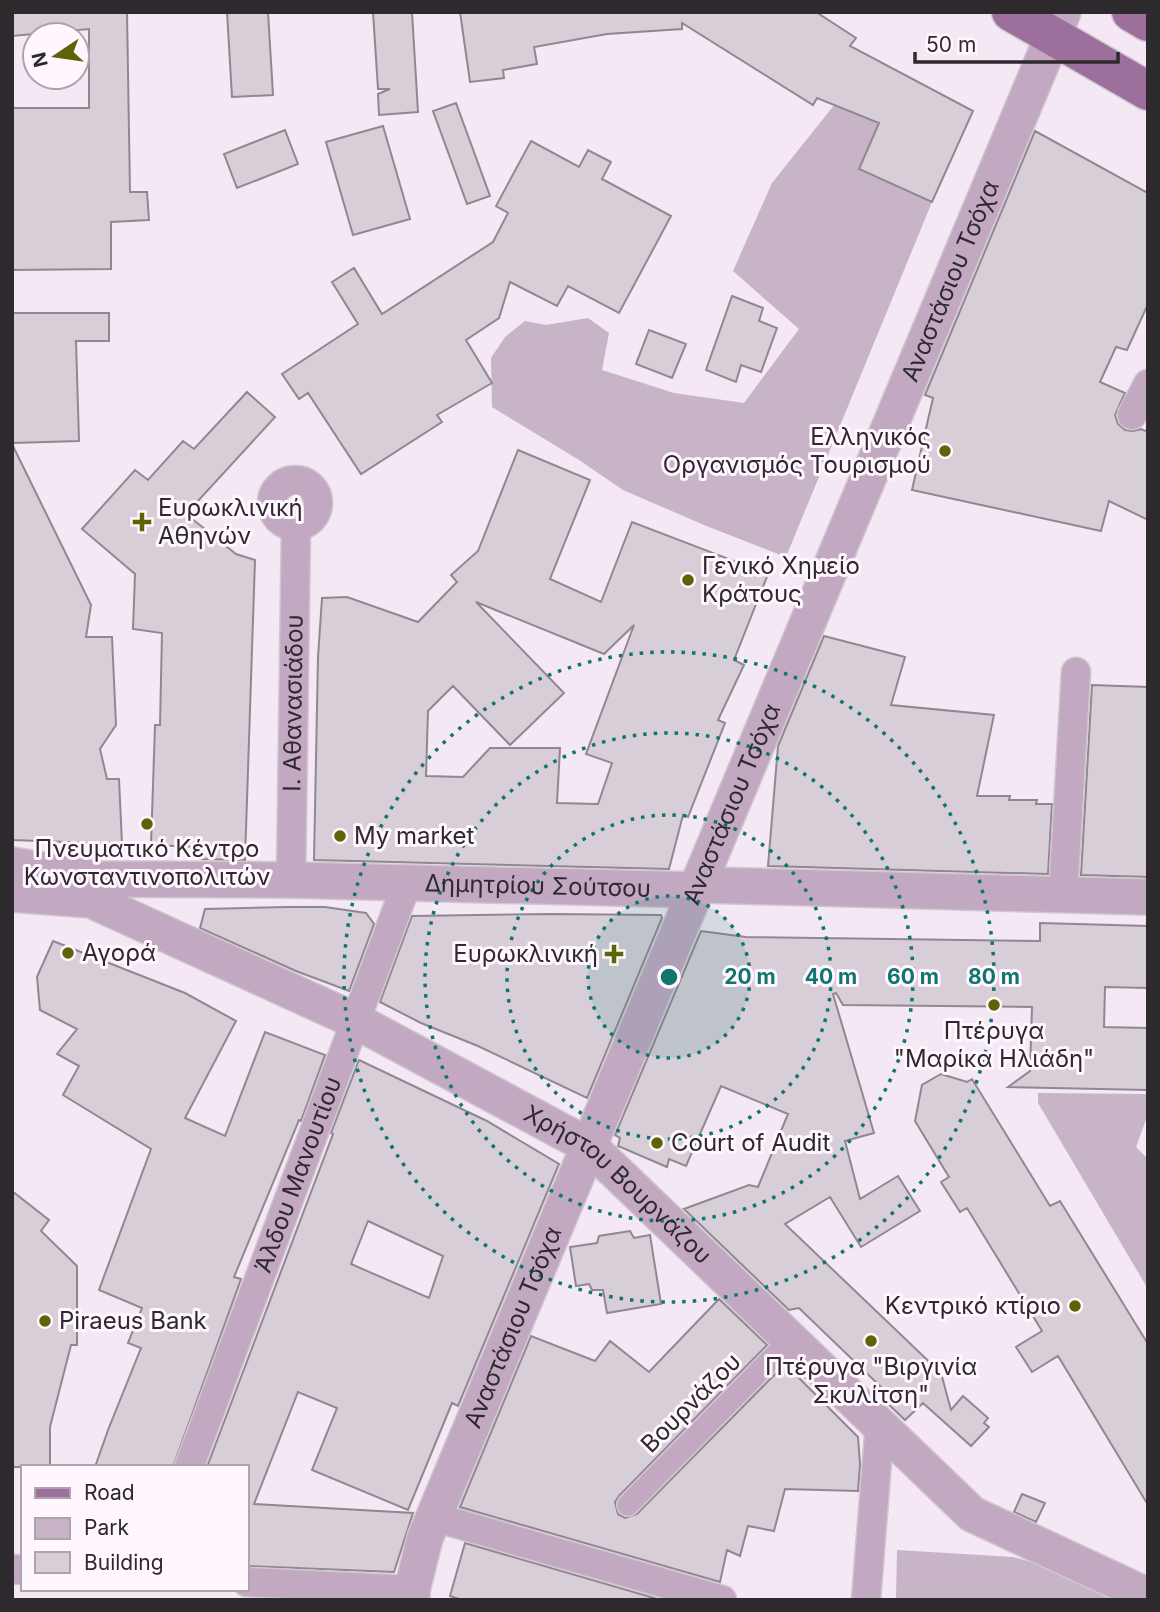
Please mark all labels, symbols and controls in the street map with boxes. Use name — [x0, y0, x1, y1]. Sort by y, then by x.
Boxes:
north arrow — [21, 21, 91, 91]
scale bar — [915, 21, 1118, 65]
text: 50 m — [926, 32, 976, 57]
text: N — [27, 50, 53, 69]
street label: Αναστάσιου Τσόχα — [895, 176, 1005, 386]
place label: Ελληνικός Οργανισμός Τουρισμού — [663, 422, 931, 479]
marker: Ελληνικός Οργανισμός Τουρισμού — [937, 443, 953, 459]
place label: Ευρωκλινική Αθηνών — [158, 493, 303, 550]
marker: Ευρωκλινική Αθηνών — [132, 512, 152, 532]
place label: Γενικό Χημείο Κράτους — [702, 551, 860, 608]
marker: Γενικό Χημείο Κράτους — [680, 572, 696, 588]
street label: Ι. Αθανασιάδου — [277, 614, 309, 792]
street label: Αναστάσιου Τσόχα — [676, 699, 786, 909]
marker: Πνευματικό Κέντρο Κωνσταντινοπολιτών — [139, 816, 155, 832]
place label: My market — [354, 821, 475, 850]
marker: My market — [332, 828, 348, 844]
place label: Πνευματικό Κέντρο Κωνσταντινοπολιτών — [24, 834, 270, 891]
street label: Δημητρίου Σούτσου — [424, 868, 651, 903]
place label: Αγορά — [82, 938, 156, 967]
place label: Ευρωκλινική — [453, 939, 598, 968]
marker: Ευρωκλινική — [604, 944, 624, 964]
marker: Αγορά — [60, 945, 76, 961]
text: 20 m — [724, 964, 776, 989]
text: 40 m — [805, 964, 857, 989]
text: 60 m — [887, 964, 939, 989]
text: 80 m — [968, 964, 1020, 989]
centre of rings — [657, 965, 681, 989]
marker: Πτέρυγα "Μαρίκα Ηλιάδη" — [986, 997, 1002, 1013]
place label: Πτέρυγα "Μαρίκα Ηλιάδη" — [894, 1016, 1094, 1073]
street label: Άλδου Μανουτίου — [248, 1073, 347, 1276]
street label: Χρήστου Βουρνάζου — [519, 1099, 718, 1270]
place label: Court of Audit — [671, 1128, 830, 1157]
marker: Court of Audit — [649, 1135, 665, 1151]
street label: Αναστάσιου Τσόχα — [458, 1222, 568, 1432]
place label: Κεντρικό κτίριο — [885, 1291, 1061, 1320]
marker: Κεντρικό κτίριο — [1067, 1298, 1083, 1314]
place label: Piraeus Bank — [59, 1306, 207, 1335]
marker: Piraeus Bank — [37, 1313, 53, 1329]
marker: Πτέρυγα "Βιργινία Σκυλίτση" — [863, 1333, 879, 1349]
street label: Βουρνάζου — [635, 1347, 746, 1458]
place label: Πτέρυγα "Βιργινία Σκυλίτση" — [765, 1352, 977, 1409]
legend — [21, 1465, 248, 1591]
text: Road — [84, 1480, 135, 1505]
text: Park — [84, 1515, 129, 1540]
text: Building — [84, 1550, 164, 1575]

